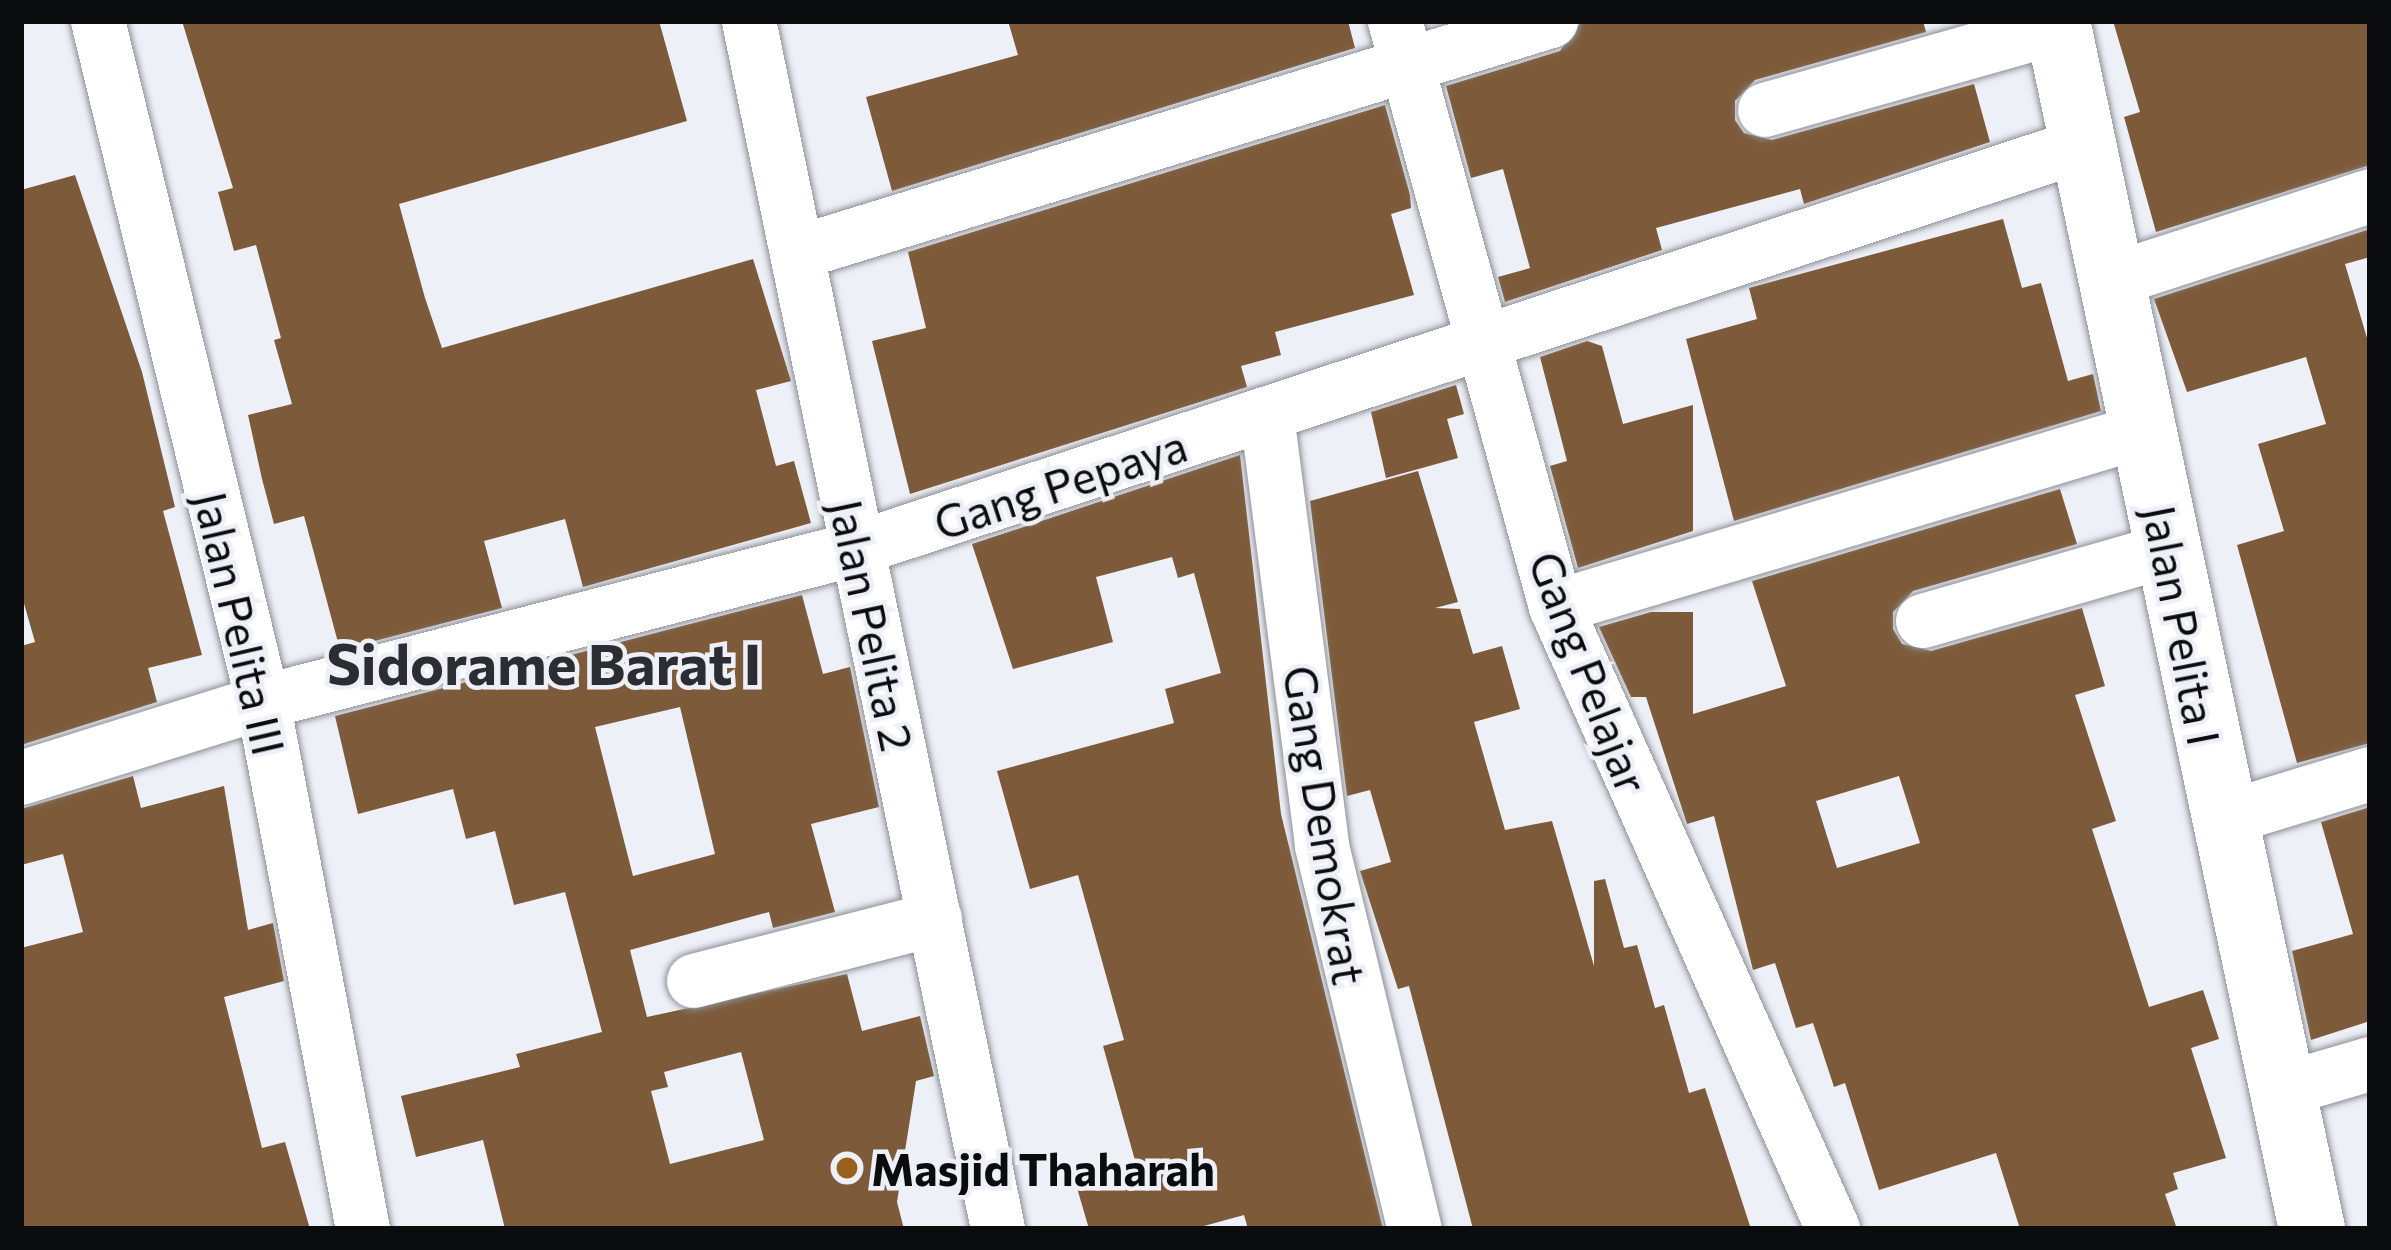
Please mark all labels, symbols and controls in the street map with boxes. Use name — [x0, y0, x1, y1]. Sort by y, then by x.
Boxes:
street label: Gang Pepaya — [927, 417, 1193, 549]
street label: Jalan Pelita III — [184, 486, 298, 760]
street label: Jalan Pelita 2 — [820, 494, 926, 756]
street label: Jalan Pelita I — [2133, 500, 2233, 750]
street label: Gang Pelajar — [1519, 544, 1661, 800]
district label: Sidorame Barat I — [327, 629, 761, 697]
street label: Gang Demokrat — [1274, 662, 1378, 988]
place label: Masjid Thaharah — [871, 1141, 1215, 1195]
marker: Masjid Thaharah — [834, 1155, 860, 1181]

